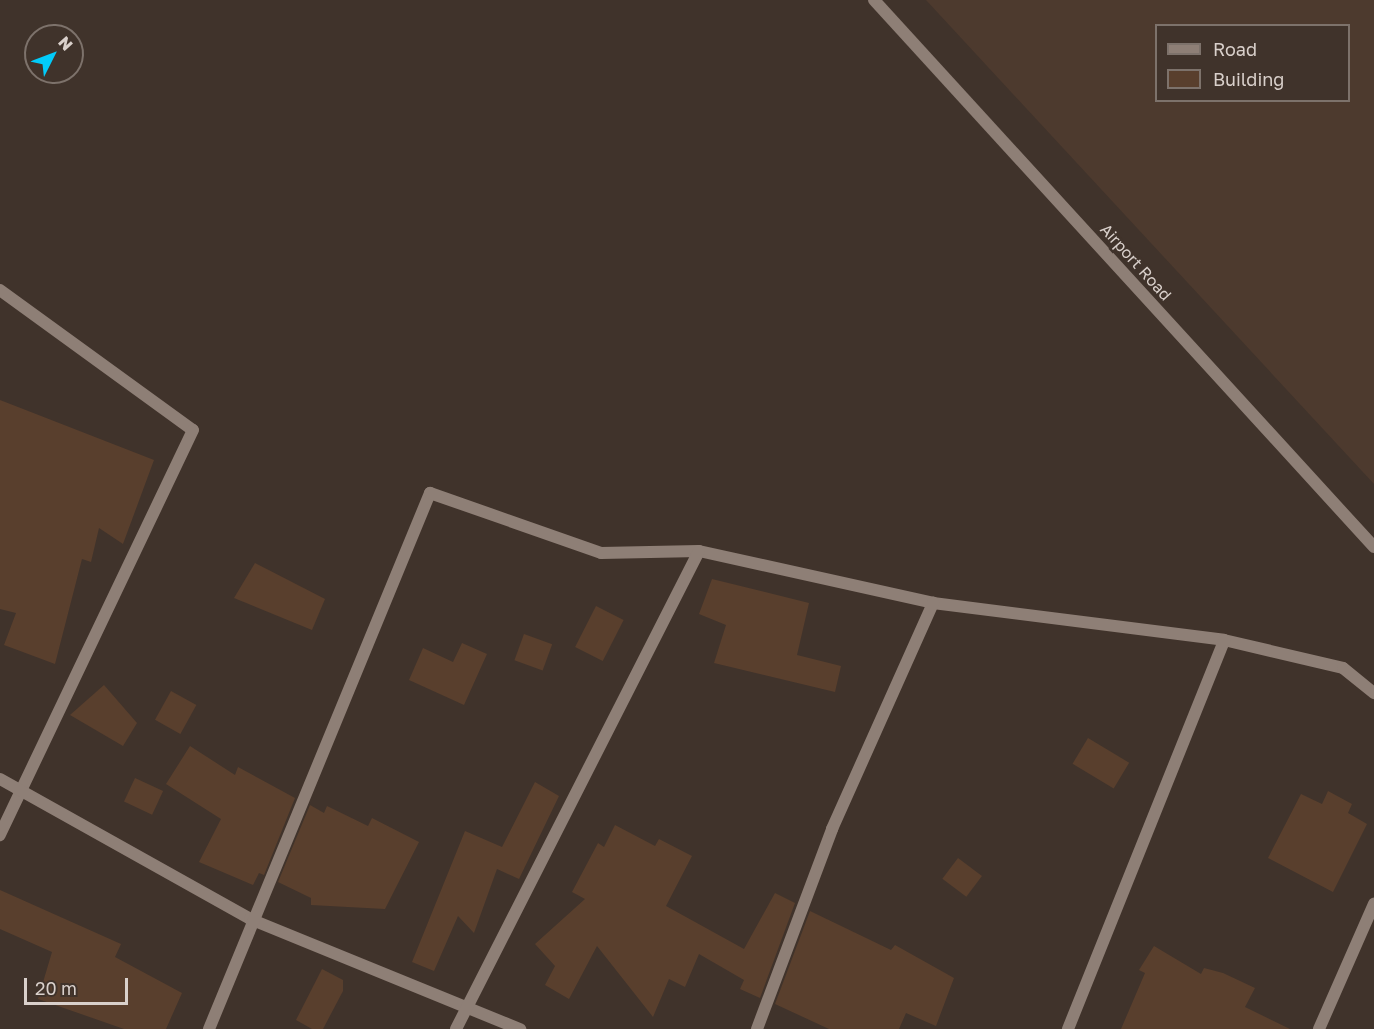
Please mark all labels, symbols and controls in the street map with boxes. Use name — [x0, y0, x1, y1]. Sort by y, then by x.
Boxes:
north arrow — [24, 24, 84, 84]
legend — [1155, 24, 1350, 102]
text: N — [54, 32, 77, 55]
text: Road — [1213, 38, 1257, 60]
text: Building — [1213, 68, 1284, 90]
street label: Airport Road — [1096, 220, 1176, 304]
scale bar — [27, 966, 130, 1004]
text: 20 m — [35, 977, 77, 999]

